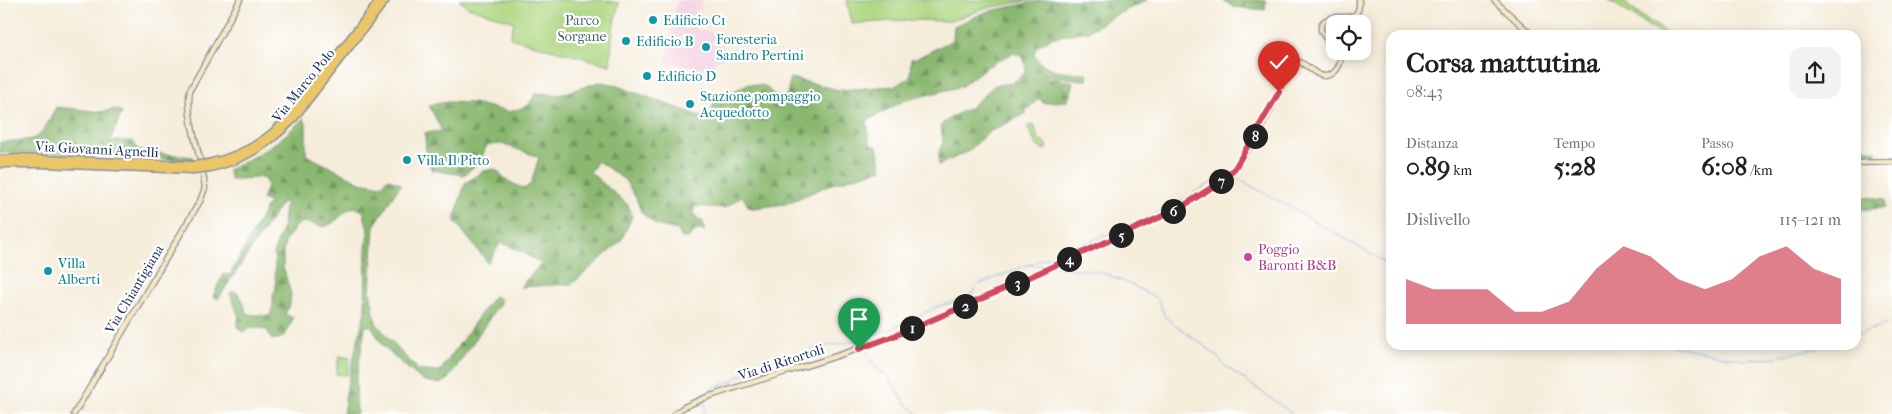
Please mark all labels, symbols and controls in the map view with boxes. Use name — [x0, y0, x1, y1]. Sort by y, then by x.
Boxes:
park label: Parco Sorgane — [557, 12, 607, 45]
place label: Edificio C1 — [663, 12, 726, 29]
marker: Edificio C1 — [647, 14, 659, 26]
map controls — [1326, 15, 1371, 60]
button: locate — [1326, 15, 1371, 60]
place label: Foresteria Sandro Pertini — [716, 31, 804, 64]
place label: Edificio B — [636, 33, 694, 50]
marker: Edificio B — [620, 35, 632, 47]
marker: Foresteria Sandro Pertini — [700, 41, 712, 53]
pin — [1258, 41, 1300, 92]
street label: Via Marco Polo — [268, 45, 338, 126]
text: Corsa mattutina — [1406, 46, 1599, 79]
button: share — [1789, 47, 1841, 99]
icon: check — [1265, 48, 1293, 76]
place label: Edificio D — [657, 68, 716, 85]
marker: Edificio D — [641, 70, 653, 82]
text: 08:43 — [1406, 82, 1443, 101]
place label: Stazione pompaggio Acquedotto — [699, 88, 820, 121]
marker: Stazione pompaggio Acquedotto — [684, 98, 696, 110]
pin: 8 — [1242, 124, 1268, 148]
text: 8 — [1252, 128, 1259, 145]
text: Distanza — [1406, 135, 1458, 152]
text: Tempo — [1554, 135, 1595, 152]
text: Passo — [1701, 135, 1734, 152]
street label: Via Giovanni Agnelli — [34, 138, 159, 161]
place label: Villa Il Pitto — [416, 152, 489, 169]
text: 0.89 — [1406, 152, 1450, 181]
text: 5:28 — [1554, 152, 1596, 181]
text: 6:08 — [1701, 152, 1747, 181]
marker: Villa Il Pitto — [401, 154, 413, 166]
text: km — [1450, 162, 1472, 179]
text: /km — [1747, 162, 1773, 179]
pin: 7 — [1208, 168, 1234, 194]
text: 7 — [1218, 173, 1225, 190]
pin: 6 — [1160, 198, 1186, 224]
text: 6 — [1170, 203, 1177, 220]
text: Dislivello — [1406, 210, 1470, 229]
text: 115–121 m — [1779, 210, 1841, 229]
pin: 5 — [1108, 222, 1134, 248]
text: 5 — [1118, 227, 1125, 244]
street label: Via Chiantigiana — [101, 241, 168, 338]
place label: Poggio Baronti B&B — [1258, 241, 1336, 274]
pin: 4 — [1056, 246, 1082, 272]
text: 4 — [1065, 251, 1074, 268]
marker: Poggio Baronti B&B — [1242, 251, 1254, 263]
place label: Villa Alberti — [57, 255, 100, 288]
marker: Villa Alberti — [42, 265, 54, 277]
pin: 3 — [1004, 270, 1030, 296]
text: 3 — [1015, 275, 1020, 292]
pin: 2 — [952, 294, 978, 318]
pin — [838, 298, 880, 349]
text: 2 — [962, 298, 969, 315]
icon: arrive — [845, 305, 873, 333]
pin: 1 — [900, 316, 924, 340]
text: 1 — [910, 320, 915, 337]
street label: Via di Ritortoli — [735, 341, 826, 385]

